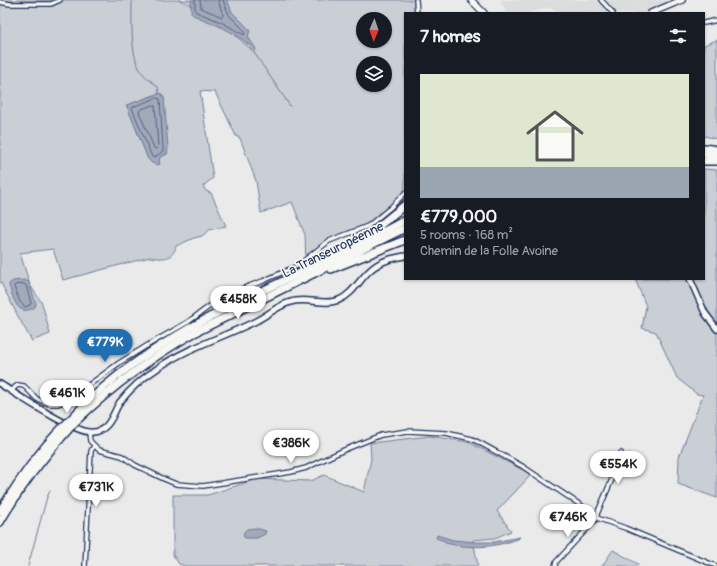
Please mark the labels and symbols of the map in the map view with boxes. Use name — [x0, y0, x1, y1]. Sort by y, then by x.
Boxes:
north arrow — [356, 12, 392, 48]
street label: La Transeuropéenne — [280, 218, 387, 282]
pin: €458K — [210, 286, 266, 320]
pin: €779K — [77, 329, 133, 363]
pin: €461K — [39, 380, 95, 414]
pin: €386K — [263, 430, 319, 464]
pin: €554K — [590, 451, 646, 485]
pin: €731K — [68, 474, 124, 508]
pin: €746K — [540, 504, 596, 538]

